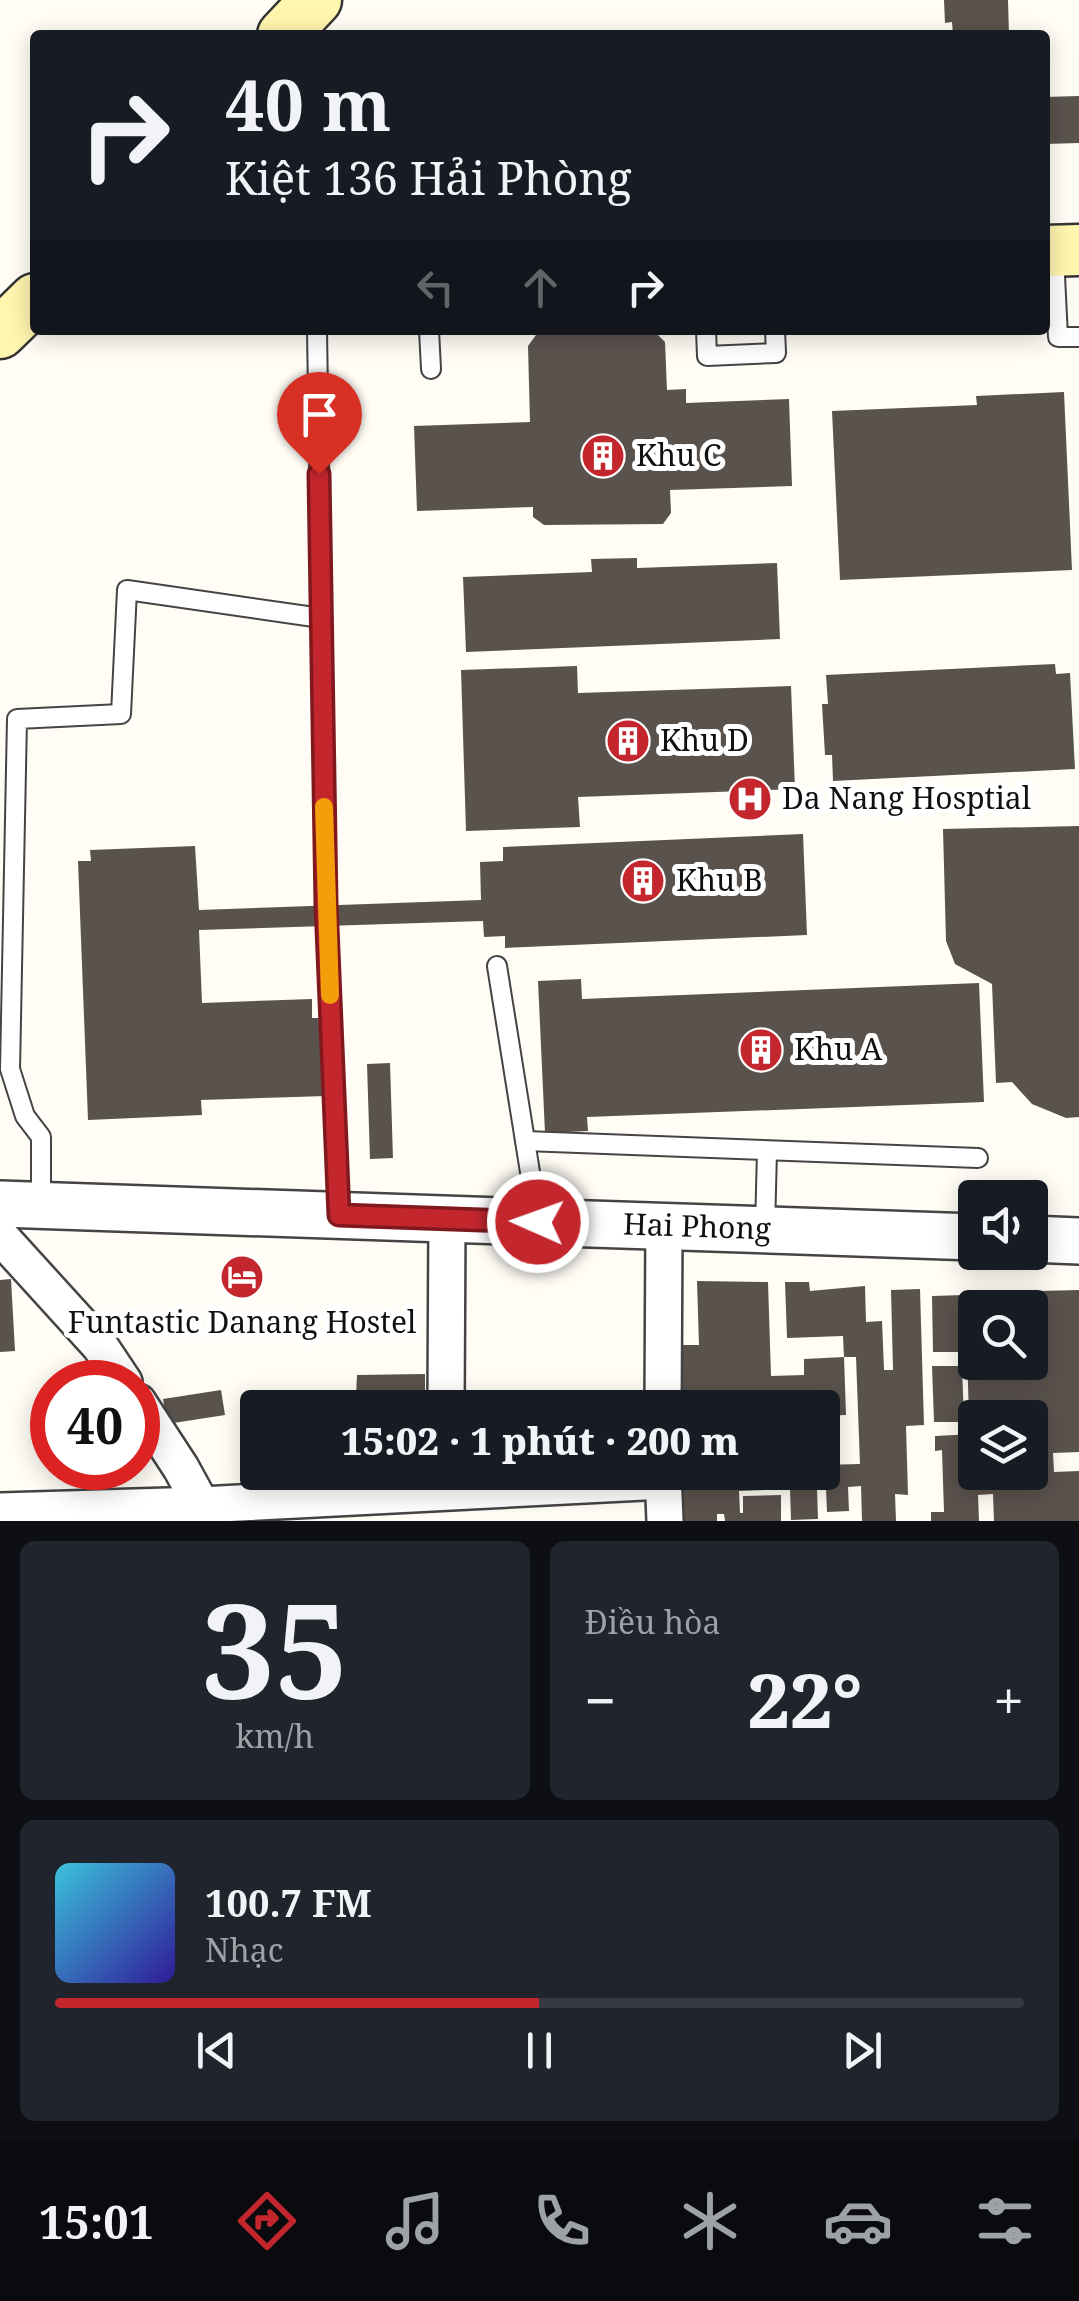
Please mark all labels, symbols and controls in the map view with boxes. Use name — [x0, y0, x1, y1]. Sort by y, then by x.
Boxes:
text: 40 m — [225, 56, 391, 152]
icon: right — [60, 70, 190, 200]
text: Kiệt 136 Hải Phòng — [225, 147, 632, 208]
icon: left — [408, 260, 463, 315]
icon: ahead — [513, 260, 568, 315]
icon: right — [618, 260, 673, 315]
pin — [277, 372, 362, 475]
icon: arrive — [292, 387, 347, 442]
building icon: Khu C — [580, 433, 626, 479]
place label: Khu C — [636, 434, 721, 475]
building icon: Khu D — [605, 718, 651, 764]
place label: Khu D — [660, 719, 749, 760]
hospital icon: Da Nang Hosptial — [727, 776, 773, 822]
place label: Da Nang Hosptial — [782, 777, 1031, 818]
building icon: Khu B — [620, 858, 666, 904]
place label: Khu B — [676, 859, 763, 900]
building icon: Khu A — [738, 1027, 784, 1073]
place label: Khu A — [794, 1028, 883, 1069]
position arrow — [486, 1170, 590, 1274]
map controls — [958, 1180, 1048, 1490]
button: sound — [958, 1180, 1048, 1270]
street label: Hai Phong — [622, 1202, 772, 1249]
hotel icon: Funtastic Danang Hostel — [219, 1254, 265, 1300]
button: search — [958, 1290, 1048, 1380]
place label: Funtastic Danang Hostel — [68, 1301, 416, 1342]
speed limit sign: 40 — [30, 1360, 160, 1490]
button: layers — [958, 1400, 1048, 1490]
text: 15:02 · 1 phút · 200 m — [341, 1414, 739, 1466]
text: 35 — [201, 1560, 348, 1737]
text: Điều hòa — [585, 1600, 721, 1643]
text: 22° — [747, 1648, 862, 1750]
text: − — [585, 1662, 616, 1737]
text: + — [993, 1662, 1024, 1737]
text: km/h — [236, 1714, 314, 1757]
text: 100.7 FM — [205, 1876, 372, 1928]
text: Nhạc — [205, 1928, 284, 1971]
icon: previous — [189, 2023, 244, 2078]
icon: pause — [512, 2023, 567, 2078]
icon: next — [835, 2023, 890, 2078]
icon: directions — [232, 2186, 302, 2256]
icon: music — [380, 2186, 450, 2256]
icon: phone — [527, 2186, 597, 2256]
icon: climate — [675, 2186, 745, 2256]
icon: car — [823, 2186, 893, 2256]
icon: filters — [970, 2186, 1040, 2256]
text: 15:01 — [39, 2191, 154, 2252]

